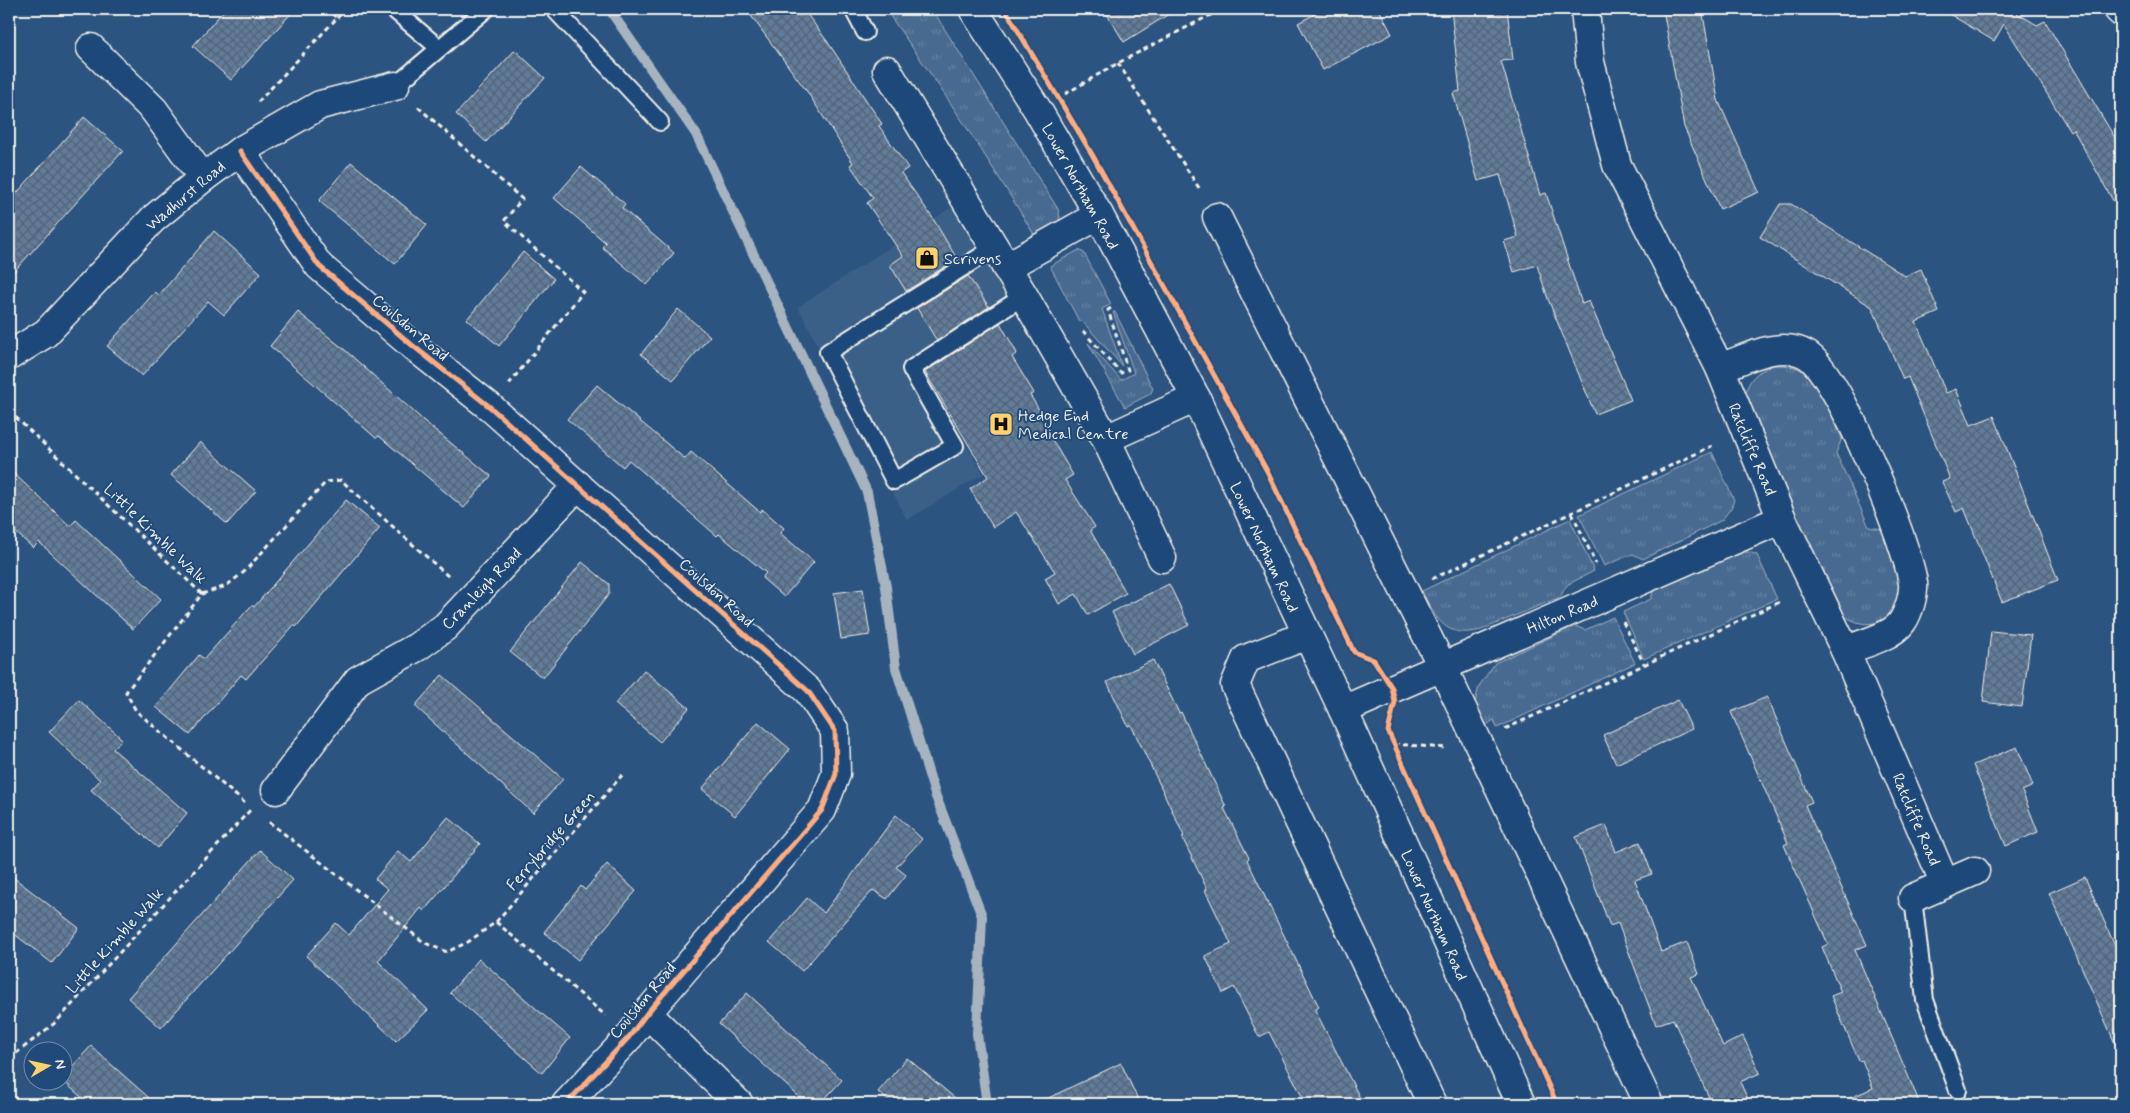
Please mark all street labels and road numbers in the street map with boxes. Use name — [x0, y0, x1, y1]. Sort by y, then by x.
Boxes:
street label: Lower Northam Road — [1036, 120, 1123, 254]
street label: Wadhurst Road — [142, 157, 230, 236]
street label: Coulsdon Road — [367, 290, 453, 366]
street label: Ratcliffe Road — [1723, 400, 1781, 499]
street label: Little Kimble Walk — [99, 479, 211, 589]
street label: Lower Northam Road — [1224, 479, 1303, 616]
street label: Cranleigh Road — [438, 543, 527, 635]
street label: Coulsdon Road — [674, 554, 758, 632]
street label: Hilton Road — [1524, 591, 1602, 640]
street label: Ratcliffe Road — [1887, 770, 1945, 869]
street label: Ferrybridge Green — [502, 787, 601, 896]
street label: Lower Northam Road — [1395, 847, 1472, 984]
street label: Little Kimble Walk — [62, 883, 168, 999]
street label: Coulsdon Road — [605, 958, 681, 1044]

